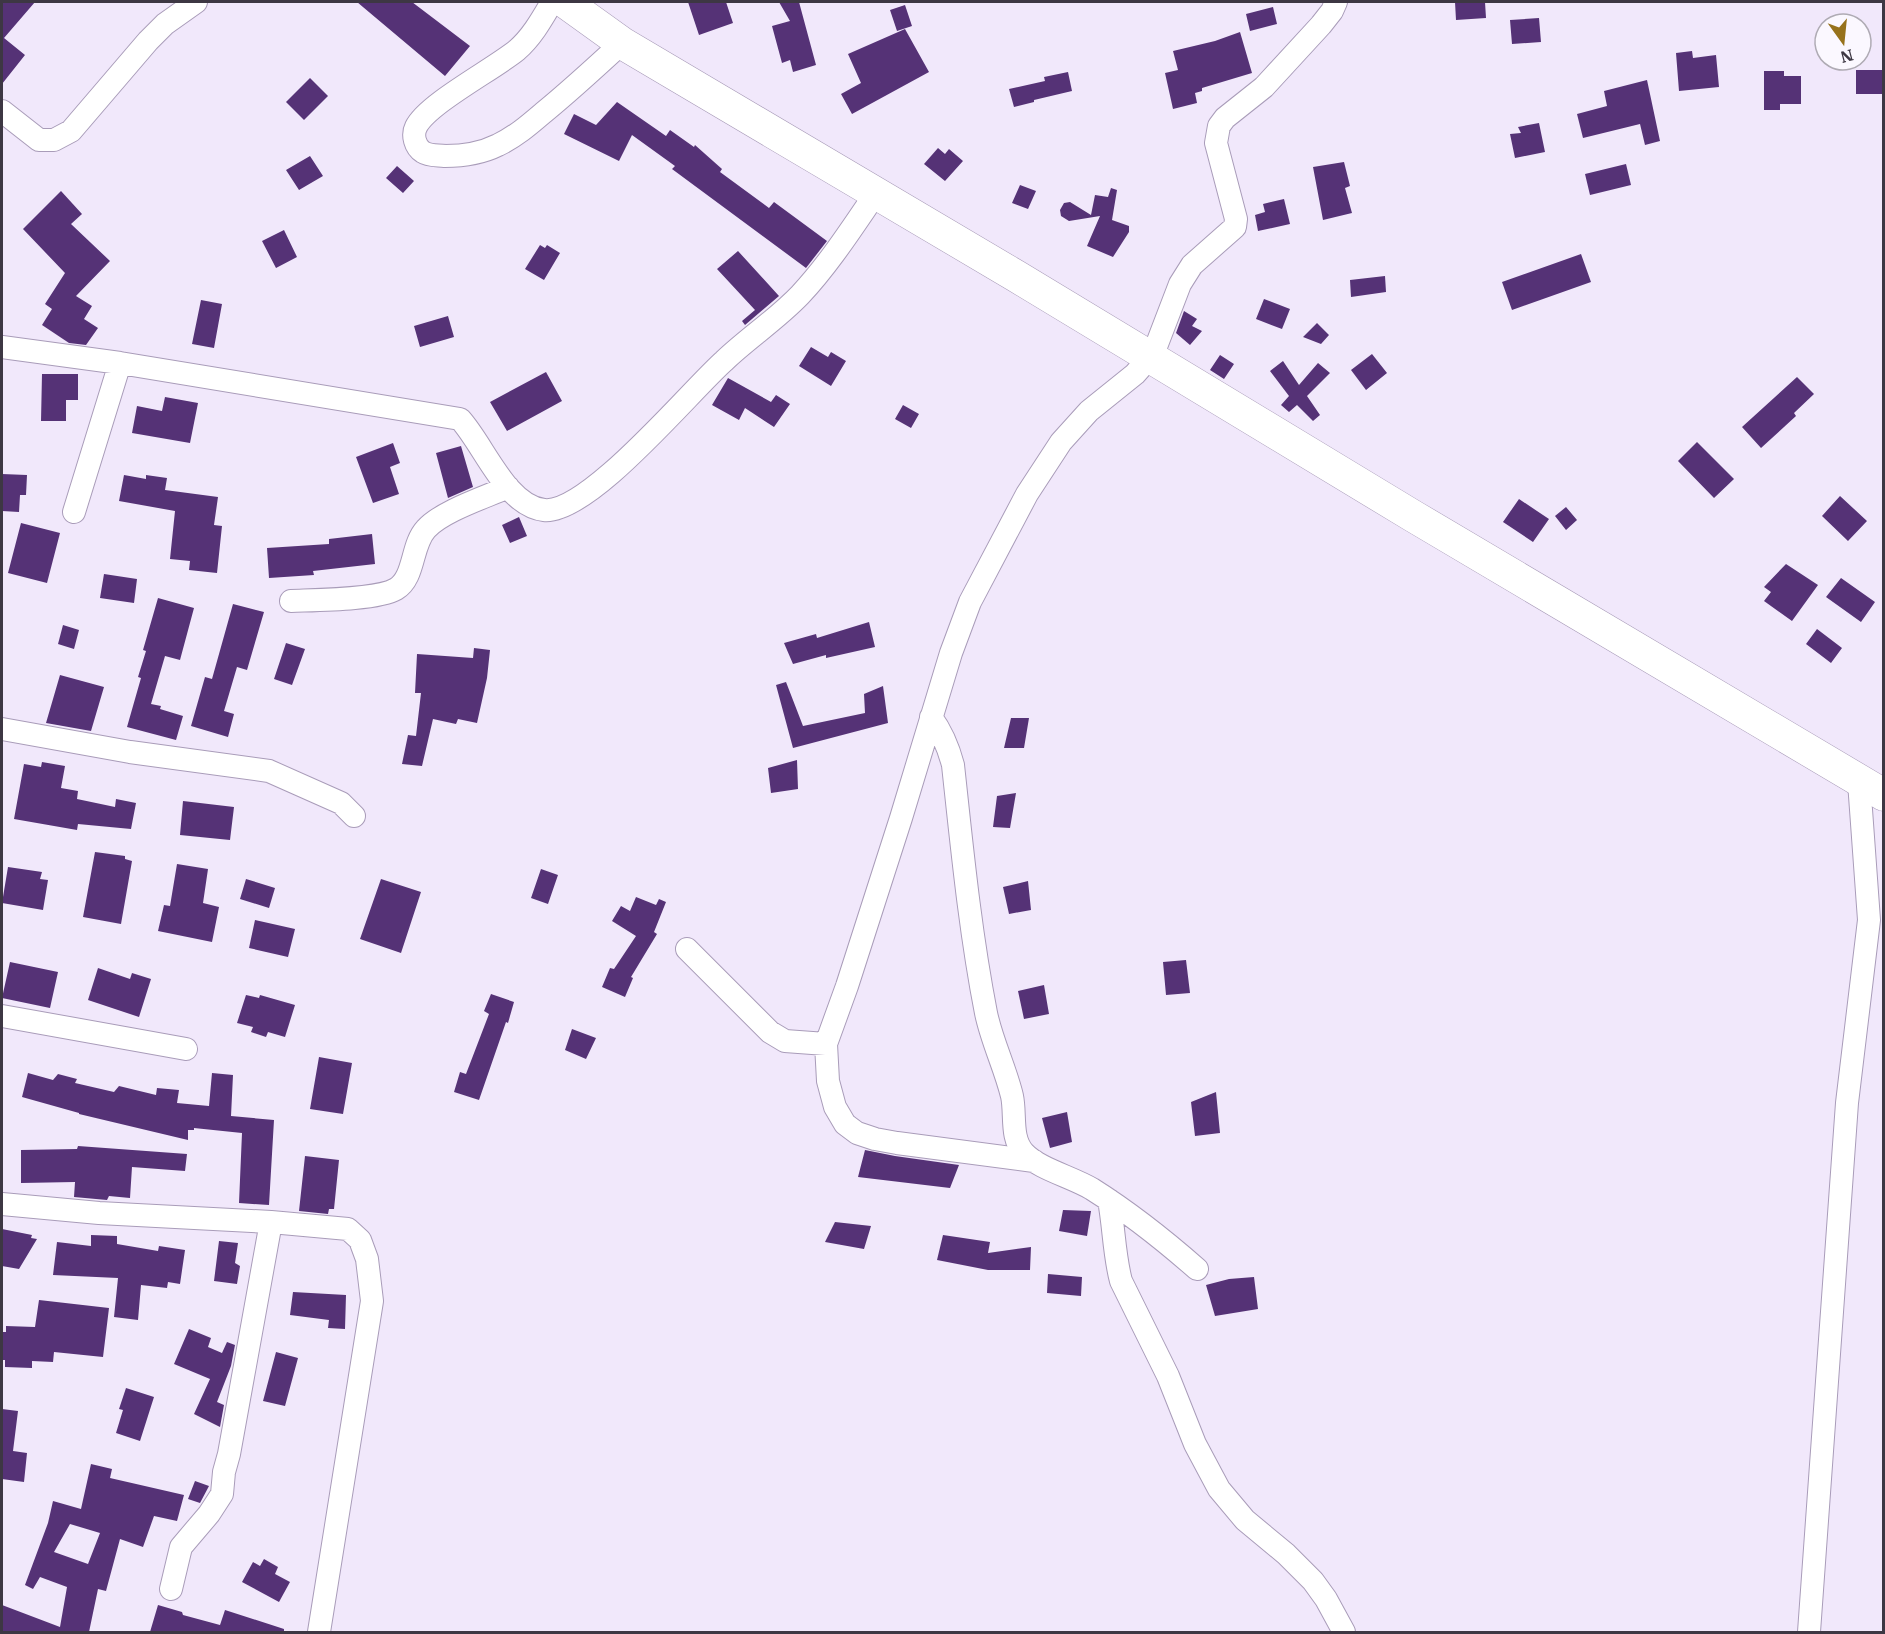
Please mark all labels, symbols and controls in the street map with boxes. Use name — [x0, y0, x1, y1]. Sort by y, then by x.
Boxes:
north arrow — [1813, 12, 1873, 72]
text: N — [1838, 45, 1856, 68]

